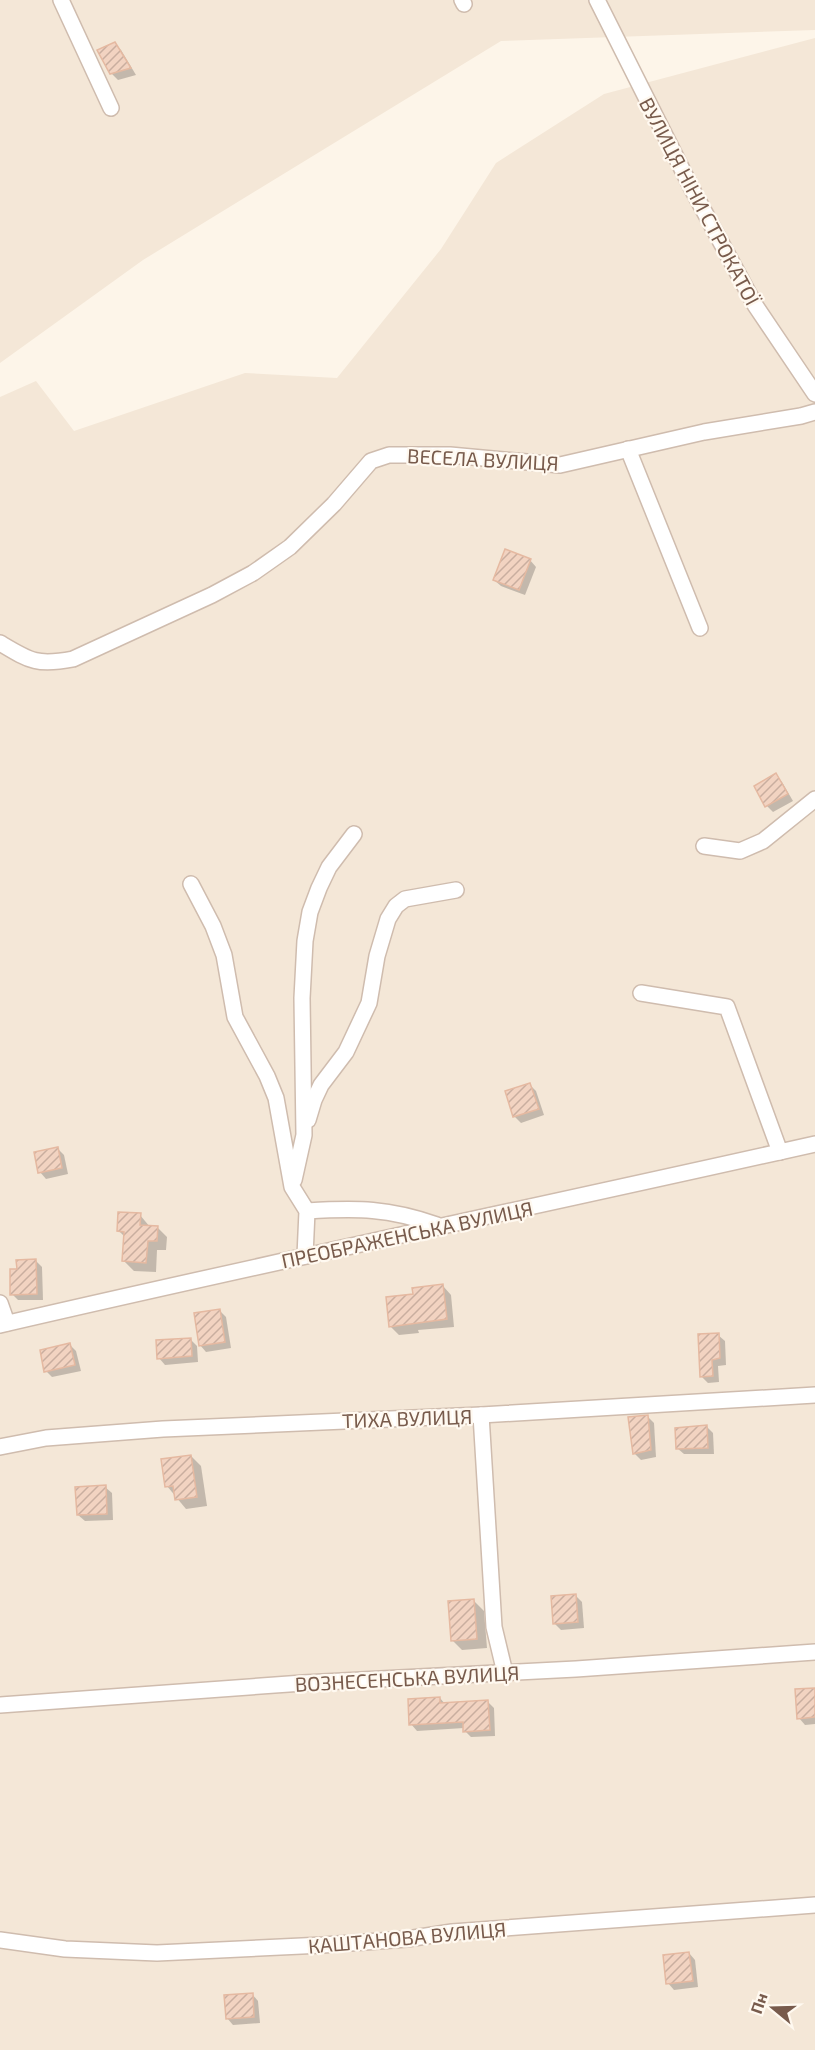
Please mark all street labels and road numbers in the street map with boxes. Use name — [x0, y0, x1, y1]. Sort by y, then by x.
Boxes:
street label: ВУЛИЦЯ НІНИ СТРОКАТОЇ — [635, 93, 765, 310]
street label: ВЕСЕЛА ВУЛИЦЯ — [407, 443, 559, 475]
street label: ПРЕОБРАЖЕНСЬКА ВУЛИЦЯ — [279, 1196, 535, 1272]
street label: ТИХА ВУЛИЦЯ — [341, 1404, 473, 1432]
street label: ВОЗНЕСЕНСЬКА ВУЛИЦЯ — [294, 1660, 520, 1696]
street label: КАШТАНОВА ВУЛИЦЯ — [307, 1916, 507, 1958]

